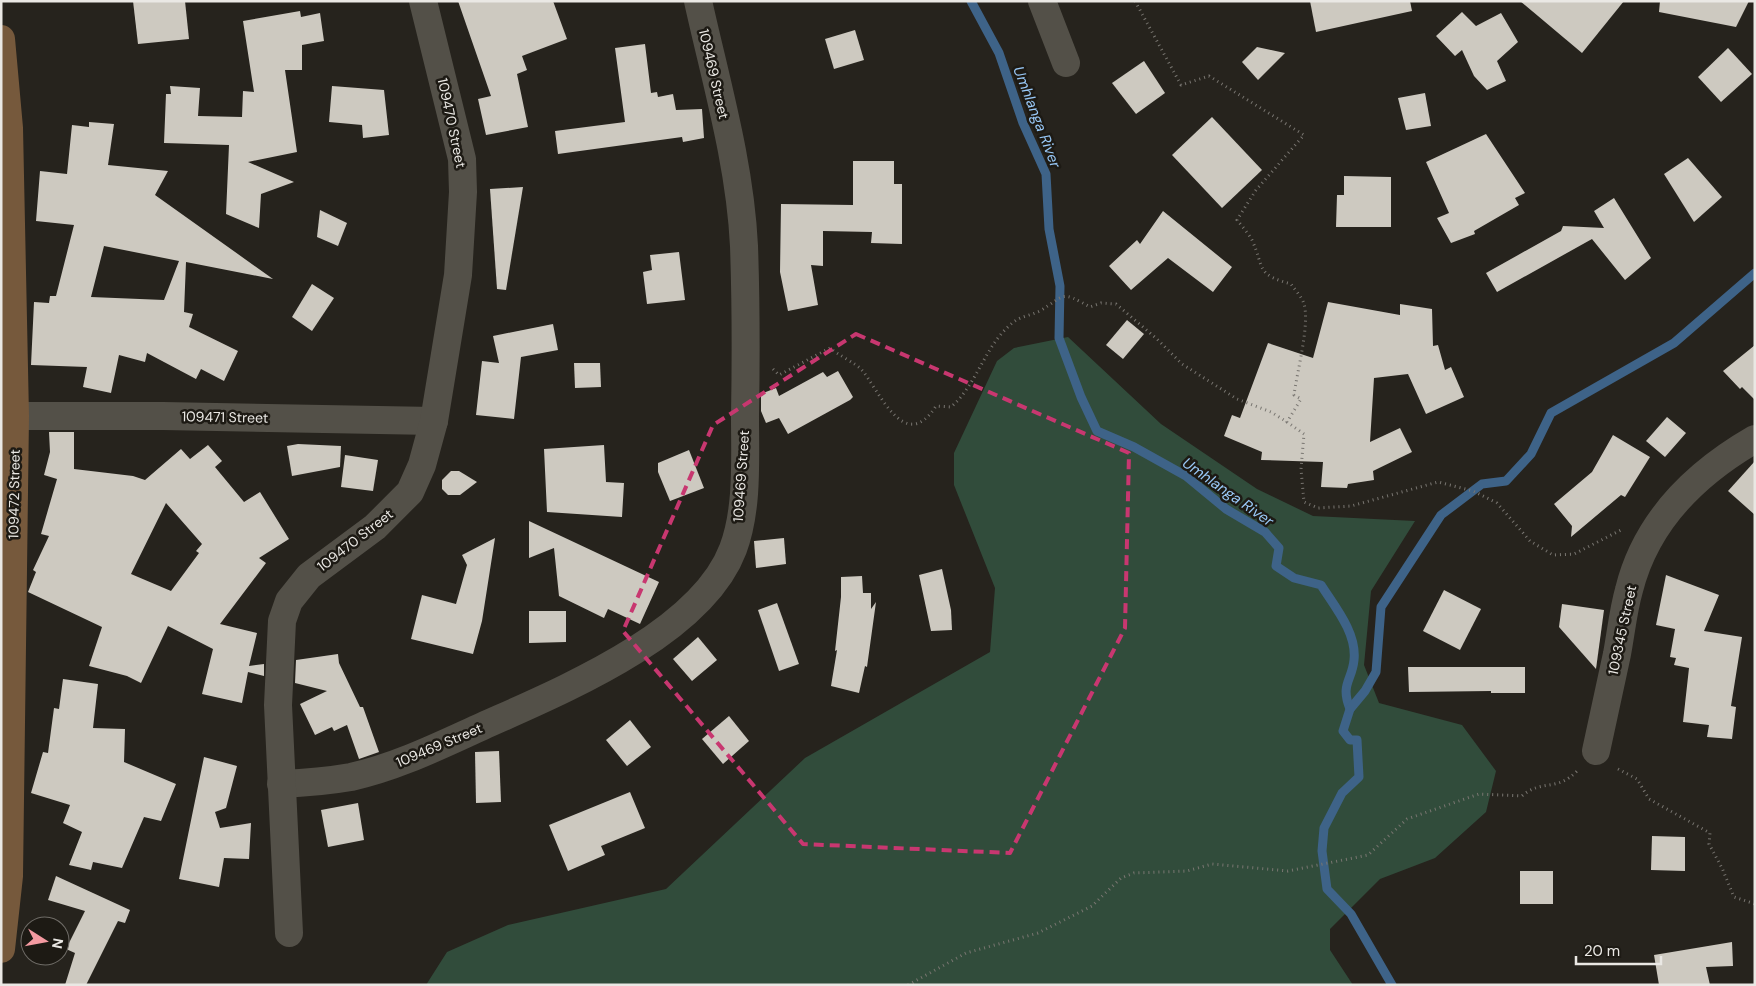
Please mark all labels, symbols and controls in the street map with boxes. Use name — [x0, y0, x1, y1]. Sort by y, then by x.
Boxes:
street label: 109469 Street — [695, 27, 733, 121]
water label: Umhlanga River — [1008, 63, 1066, 171]
street label: 109470 Street — [434, 76, 470, 170]
street label: 109471 Street — [182, 407, 268, 427]
street label: 109469 Street — [729, 430, 753, 522]
street label: 109472 Street — [4, 449, 24, 539]
water label: Umhlanga River — [1178, 453, 1278, 531]
street label: 109470 Street — [313, 505, 397, 575]
street label: 109345 Street — [1604, 584, 1640, 676]
street label: 109469 Street — [393, 719, 485, 771]
north arrow — [20, 916, 70, 966]
scale bar — [1576, 934, 1661, 966]
text: N — [48, 937, 68, 950]
text: 20 m — [1584, 941, 1620, 961]

